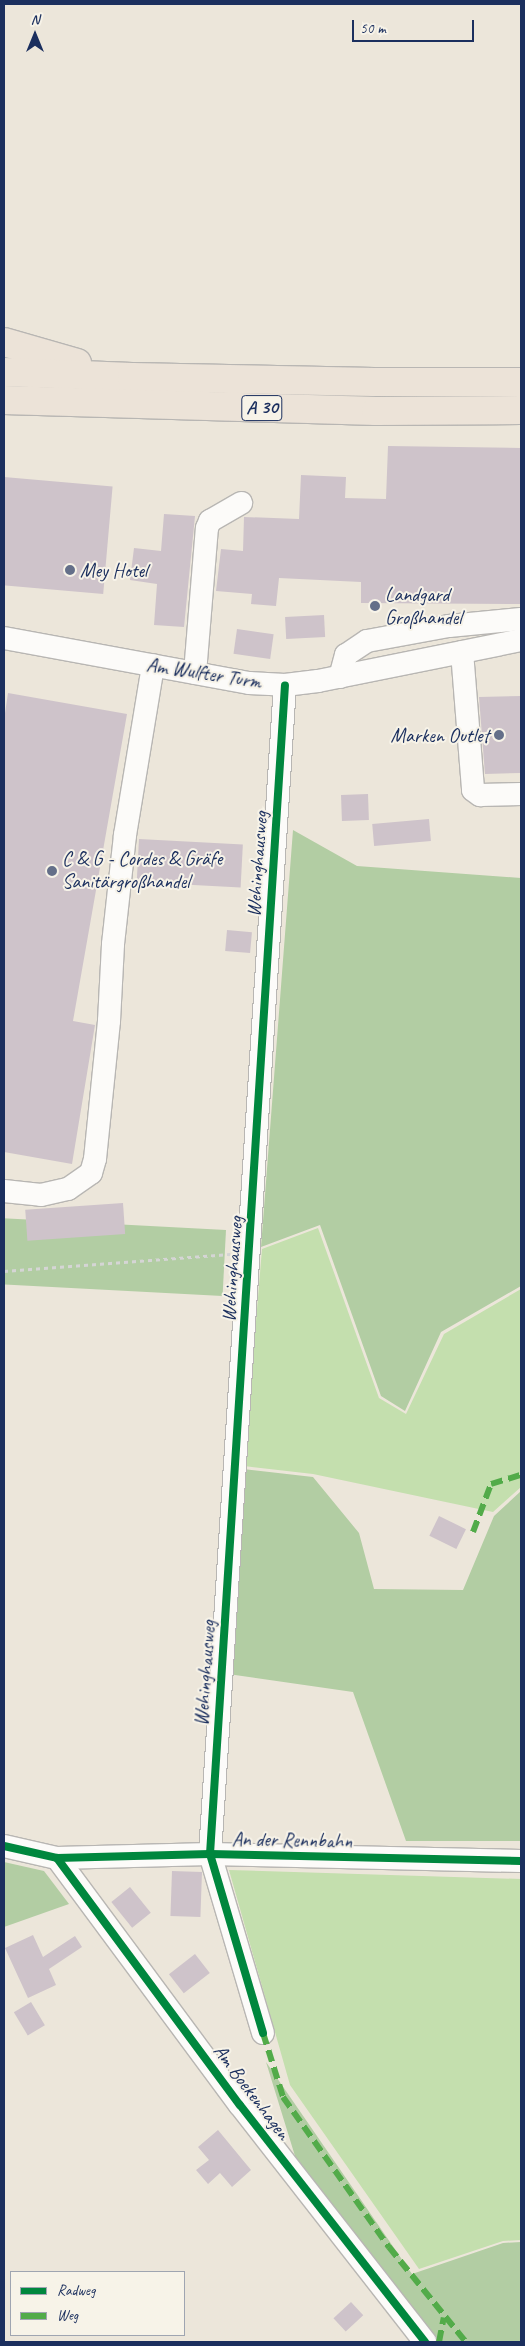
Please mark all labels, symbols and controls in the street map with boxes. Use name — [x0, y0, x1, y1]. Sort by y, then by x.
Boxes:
north arrow — [10, 10, 60, 60]
scale bar — [355, 10, 478, 42]
text: N — [31, 11, 39, 28]
text: 50 m — [360, 19, 386, 38]
road number: A 30 — [241, 392, 283, 424]
place label: Mey Hotel — [80, 558, 147, 582]
marker: Mey Hotel — [64, 564, 76, 576]
place label: Landgard Großhandel — [385, 582, 462, 629]
marker: Landgard Großhandel — [369, 600, 381, 612]
street label: Am Wulfter Turm — [145, 652, 263, 694]
place label: Marken Outlet — [391, 723, 489, 747]
marker: Marken Outlet — [493, 729, 505, 741]
street label: Wehinghausweg — [241, 810, 273, 918]
place label: C & G - Cordes & Gräfe Sanitärgroßhandel — [62, 847, 222, 894]
marker: C & G - Cordes & Gräfe Sanitärgroßhandel — [46, 865, 58, 877]
street label: Wehinghausweg — [216, 1215, 248, 1323]
street label: Wehinghausweg — [189, 1619, 221, 1727]
street label: An der Rennbahn — [232, 1827, 352, 1853]
street label: Am Boekenhagen — [208, 2040, 296, 2144]
legend — [10, 2271, 185, 2336]
text: Radweg — [57, 2281, 95, 2300]
text: Weg — [57, 2306, 78, 2325]

